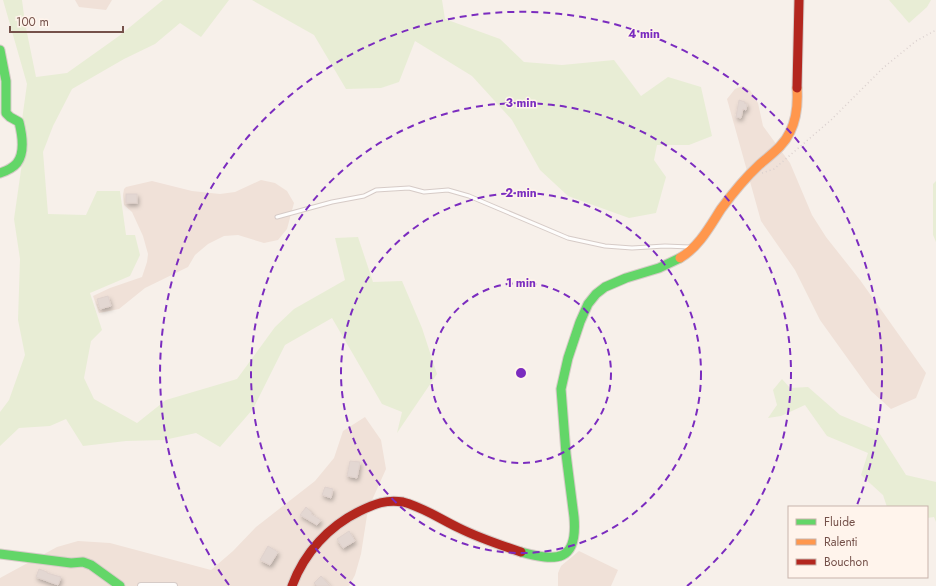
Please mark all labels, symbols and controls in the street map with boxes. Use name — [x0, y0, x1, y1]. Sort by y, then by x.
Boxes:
scale bar — [10, 8, 123, 34]
text: 100 m — [16, 13, 49, 31]
text: 4 min — [628, 25, 660, 43]
text: 3 min — [505, 94, 537, 112]
text: 2 min — [505, 184, 537, 202]
text: 1 min — [506, 274, 536, 292]
centre of rings — [514, 366, 528, 380]
legend — [788, 506, 928, 578]
text: Fluide — [824, 513, 855, 531]
text: Ralenti — [824, 533, 858, 551]
text: Bouchon — [824, 553, 868, 571]

